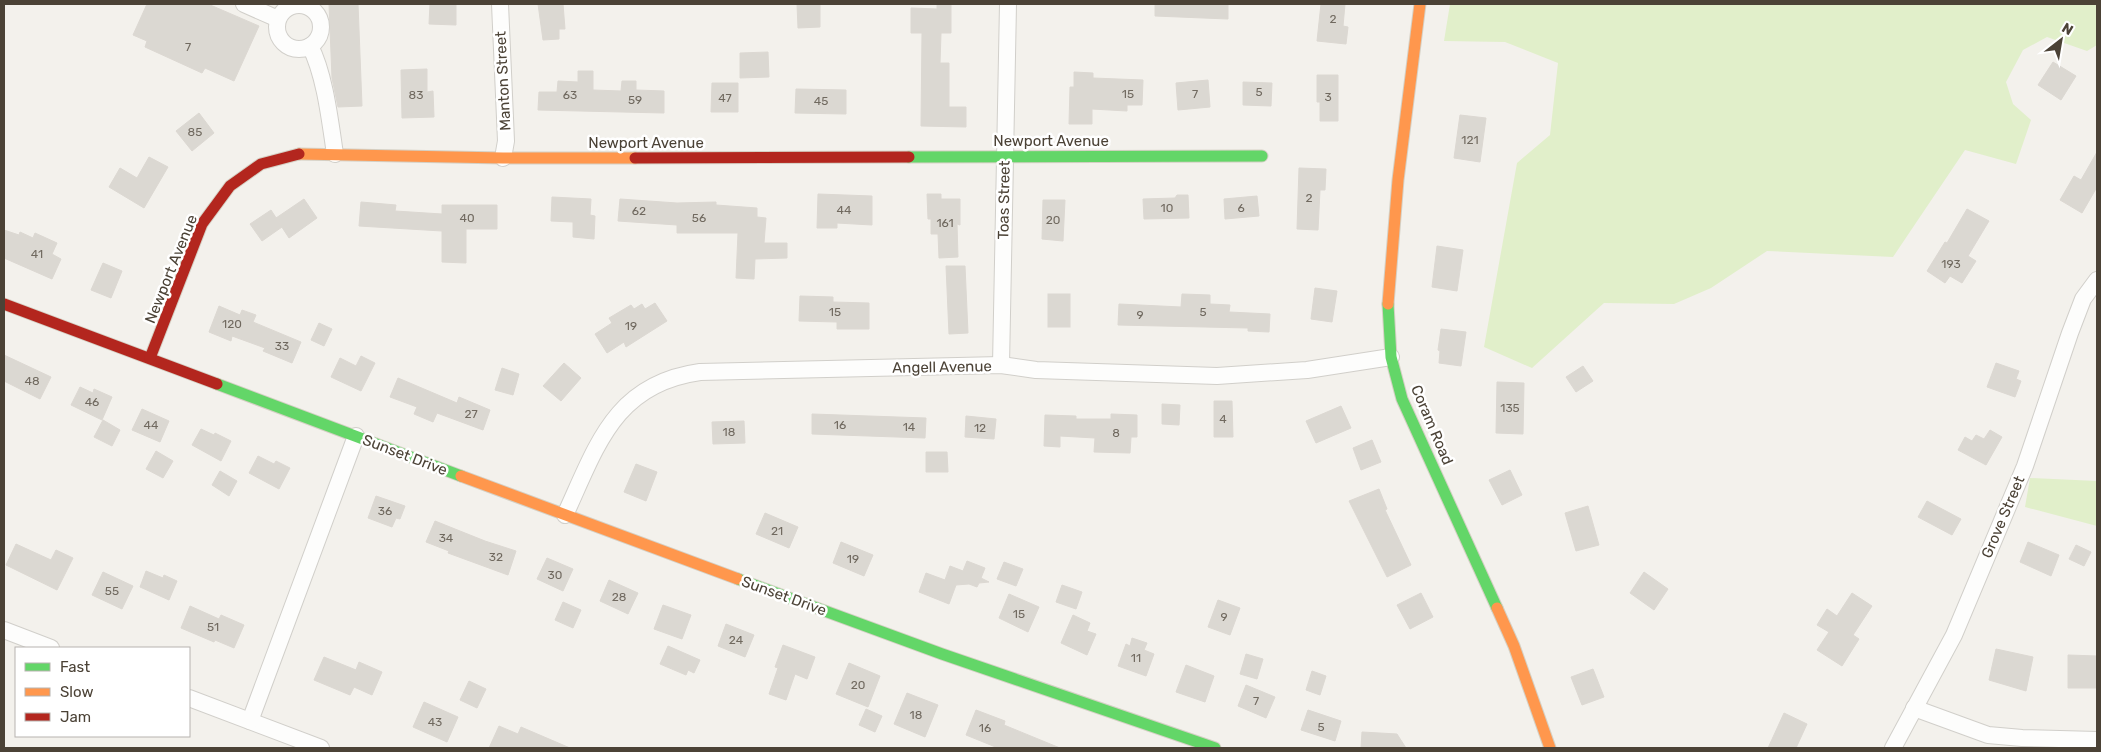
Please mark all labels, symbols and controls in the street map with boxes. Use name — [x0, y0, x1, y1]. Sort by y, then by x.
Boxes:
house number: 2 — [1329, 12, 1337, 26]
north arrow — [2036, 15, 2086, 65]
text: N — [2059, 19, 2076, 39]
street label: Manton Street — [491, 31, 515, 131]
house number: 7 — [185, 40, 191, 54]
house number: 5 — [1255, 85, 1263, 99]
house number: 15 — [1122, 87, 1134, 101]
house number: 7 — [1192, 87, 1198, 101]
house number: 83 — [409, 88, 423, 102]
house number: 63 — [563, 88, 577, 102]
house number: 3 — [1324, 90, 1332, 104]
house number: 47 — [718, 91, 732, 105]
house number: 59 — [628, 93, 642, 107]
house number: 45 — [814, 94, 828, 108]
house number: 85 — [188, 125, 202, 139]
street label: Newport Avenue — [993, 132, 1109, 150]
house number: 121 — [1461, 133, 1479, 147]
street label: Newport Avenue — [588, 134, 704, 152]
street label: Toas Street — [994, 160, 1014, 240]
house number: 2 — [1305, 191, 1313, 205]
house number: 10 — [1161, 201, 1173, 215]
house number: 6 — [1237, 201, 1245, 215]
house number: 44 — [837, 203, 852, 217]
house number: 62 — [632, 204, 646, 218]
house number: 40 — [459, 211, 475, 225]
house number: 56 — [692, 211, 706, 225]
street label: Newport Avenue — [141, 212, 201, 326]
house number: 20 — [1046, 213, 1060, 227]
house number: 161 — [936, 216, 954, 230]
house number: 41 — [31, 247, 43, 261]
house number: 193 — [1941, 257, 1961, 271]
house number: 15 — [829, 305, 841, 319]
house number: 5 — [1199, 305, 1207, 319]
house number: 9 — [1136, 308, 1144, 322]
house number: 120 — [222, 317, 242, 331]
house number: 19 — [625, 319, 637, 333]
house number: 33 — [275, 339, 289, 353]
street label: Angell Avenue — [892, 357, 992, 377]
house number: 48 — [24, 374, 40, 388]
street label: Coram Road — [1407, 382, 1457, 468]
house number: 46 — [85, 395, 99, 409]
house number: 135 — [1500, 401, 1520, 415]
house number: 27 — [464, 407, 478, 421]
house number: 4 — [1219, 412, 1227, 426]
house number: 44 — [144, 418, 159, 432]
house number: 16 — [834, 418, 846, 432]
house number: 14 — [903, 420, 916, 434]
house number: 12 — [974, 421, 986, 435]
house number: 18 — [723, 425, 735, 439]
house number: 8 — [1112, 426, 1120, 440]
street label: Sunset Drive — [360, 431, 450, 479]
street label: Grove Street — [1978, 473, 2028, 561]
house number: 36 — [378, 504, 392, 518]
house number: 21 — [771, 524, 783, 538]
house number: 34 — [439, 531, 454, 545]
house number: 32 — [489, 550, 503, 564]
house number: 19 — [847, 552, 859, 566]
house number: 30 — [548, 568, 562, 582]
street label: Sunset Drive — [739, 572, 829, 620]
house number: 55 — [105, 584, 119, 598]
house number: 28 — [612, 590, 626, 604]
house number: 15 — [1013, 607, 1025, 621]
house number: 9 — [1220, 610, 1228, 624]
house number: 51 — [207, 620, 219, 634]
house number: 24 — [729, 633, 744, 647]
legend — [15, 647, 190, 737]
house number: 11 — [1131, 651, 1141, 665]
text: Fast — [60, 658, 90, 676]
house number: 20 — [851, 678, 865, 692]
text: Slow — [60, 683, 93, 701]
house number: 7 — [1253, 694, 1259, 708]
text: Jam — [60, 708, 91, 726]
house number: 18 — [910, 708, 922, 722]
house number: 43 — [428, 715, 442, 729]
house number: 5 — [1317, 720, 1325, 734]
house number: 16 — [979, 721, 991, 735]

